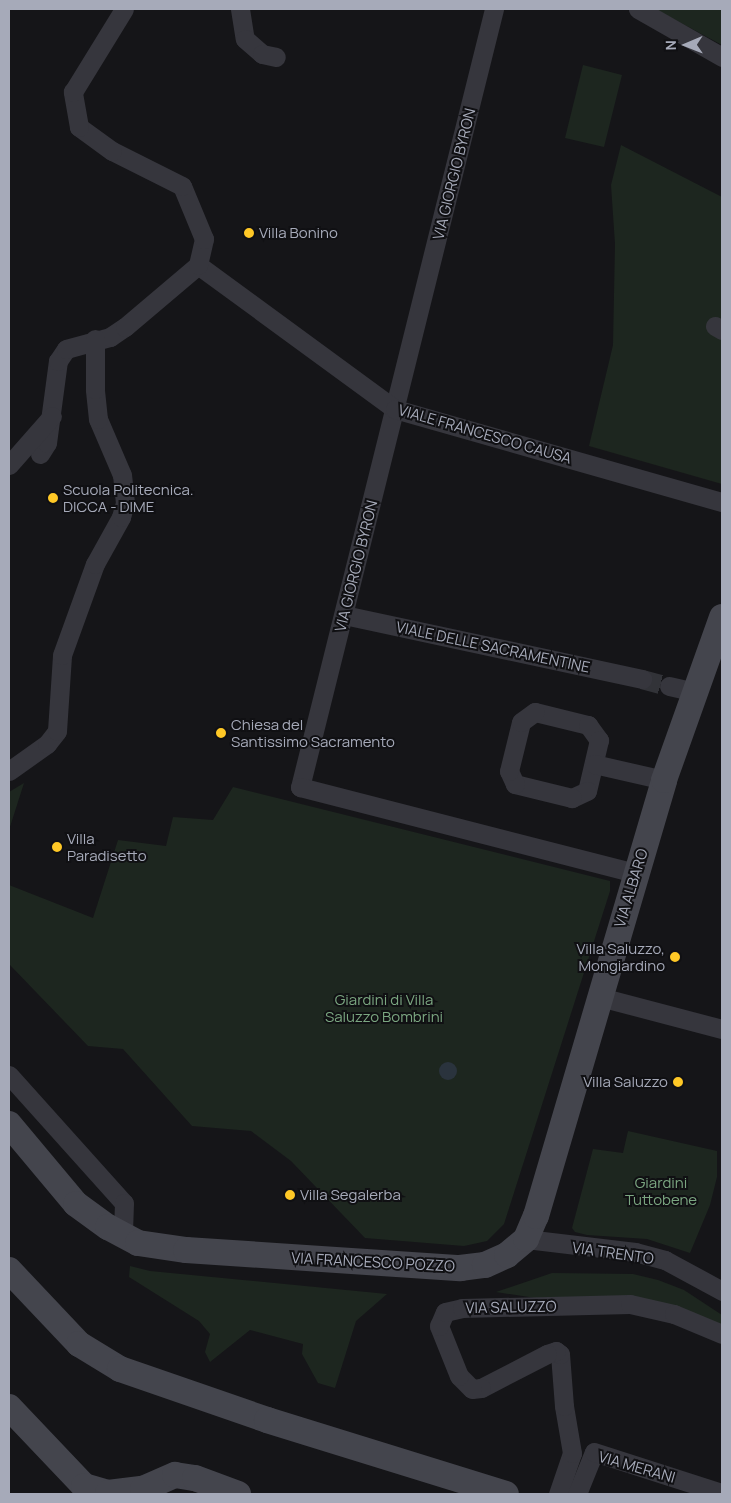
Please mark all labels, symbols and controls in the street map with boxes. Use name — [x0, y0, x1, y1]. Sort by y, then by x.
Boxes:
north arrow — [661, 20, 711, 70]
text: N — [661, 40, 680, 50]
street label: VIA GIORGIO BYRON — [429, 106, 479, 242]
place label: Villa Bonino — [259, 224, 338, 242]
marker: Villa Bonino — [243, 227, 255, 239]
street label: VIALE FRANCESCO CAUSA — [396, 401, 574, 467]
place label: Scuola Politecnica. DICCA - DIME — [63, 480, 194, 515]
marker: Scuola Politecnica. DICCA - DIME — [47, 492, 59, 504]
street label: VIA GIORGIO BYRON — [331, 498, 381, 634]
street label: VIALE DELLE SACRAMENTINE — [394, 618, 592, 676]
place label: Chiesa del Santissimo Sacramento — [231, 715, 395, 750]
marker: Chiesa del Santissimo Sacramento — [215, 727, 227, 739]
place label: Villa Paradisetto — [67, 829, 147, 864]
marker: Villa Paradisetto — [51, 841, 63, 853]
street label: VIA ALBARO — [611, 847, 651, 929]
place label: Villa Saluzzo, Mongiardino — [577, 939, 665, 974]
marker: Villa Saluzzo, Mongiardino — [669, 951, 681, 963]
park label: Giardini di Villa Saluzzo Bombrini — [325, 990, 443, 1025]
place label: Villa Saluzzo — [583, 1073, 668, 1091]
marker: Villa Saluzzo — [672, 1076, 684, 1088]
park label: Giardini Tuttobene — [625, 1173, 697, 1208]
place label: Villa Segalerba — [300, 1186, 401, 1204]
marker: Villa Segalerba — [284, 1189, 296, 1201]
street label: VIA TRENTO — [571, 1238, 655, 1268]
street label: VIA FRANCESCO POZZO — [291, 1249, 455, 1275]
street label: VIA SALUZZO — [465, 1297, 557, 1317]
street label: VIA MERANI — [597, 1447, 677, 1487]

